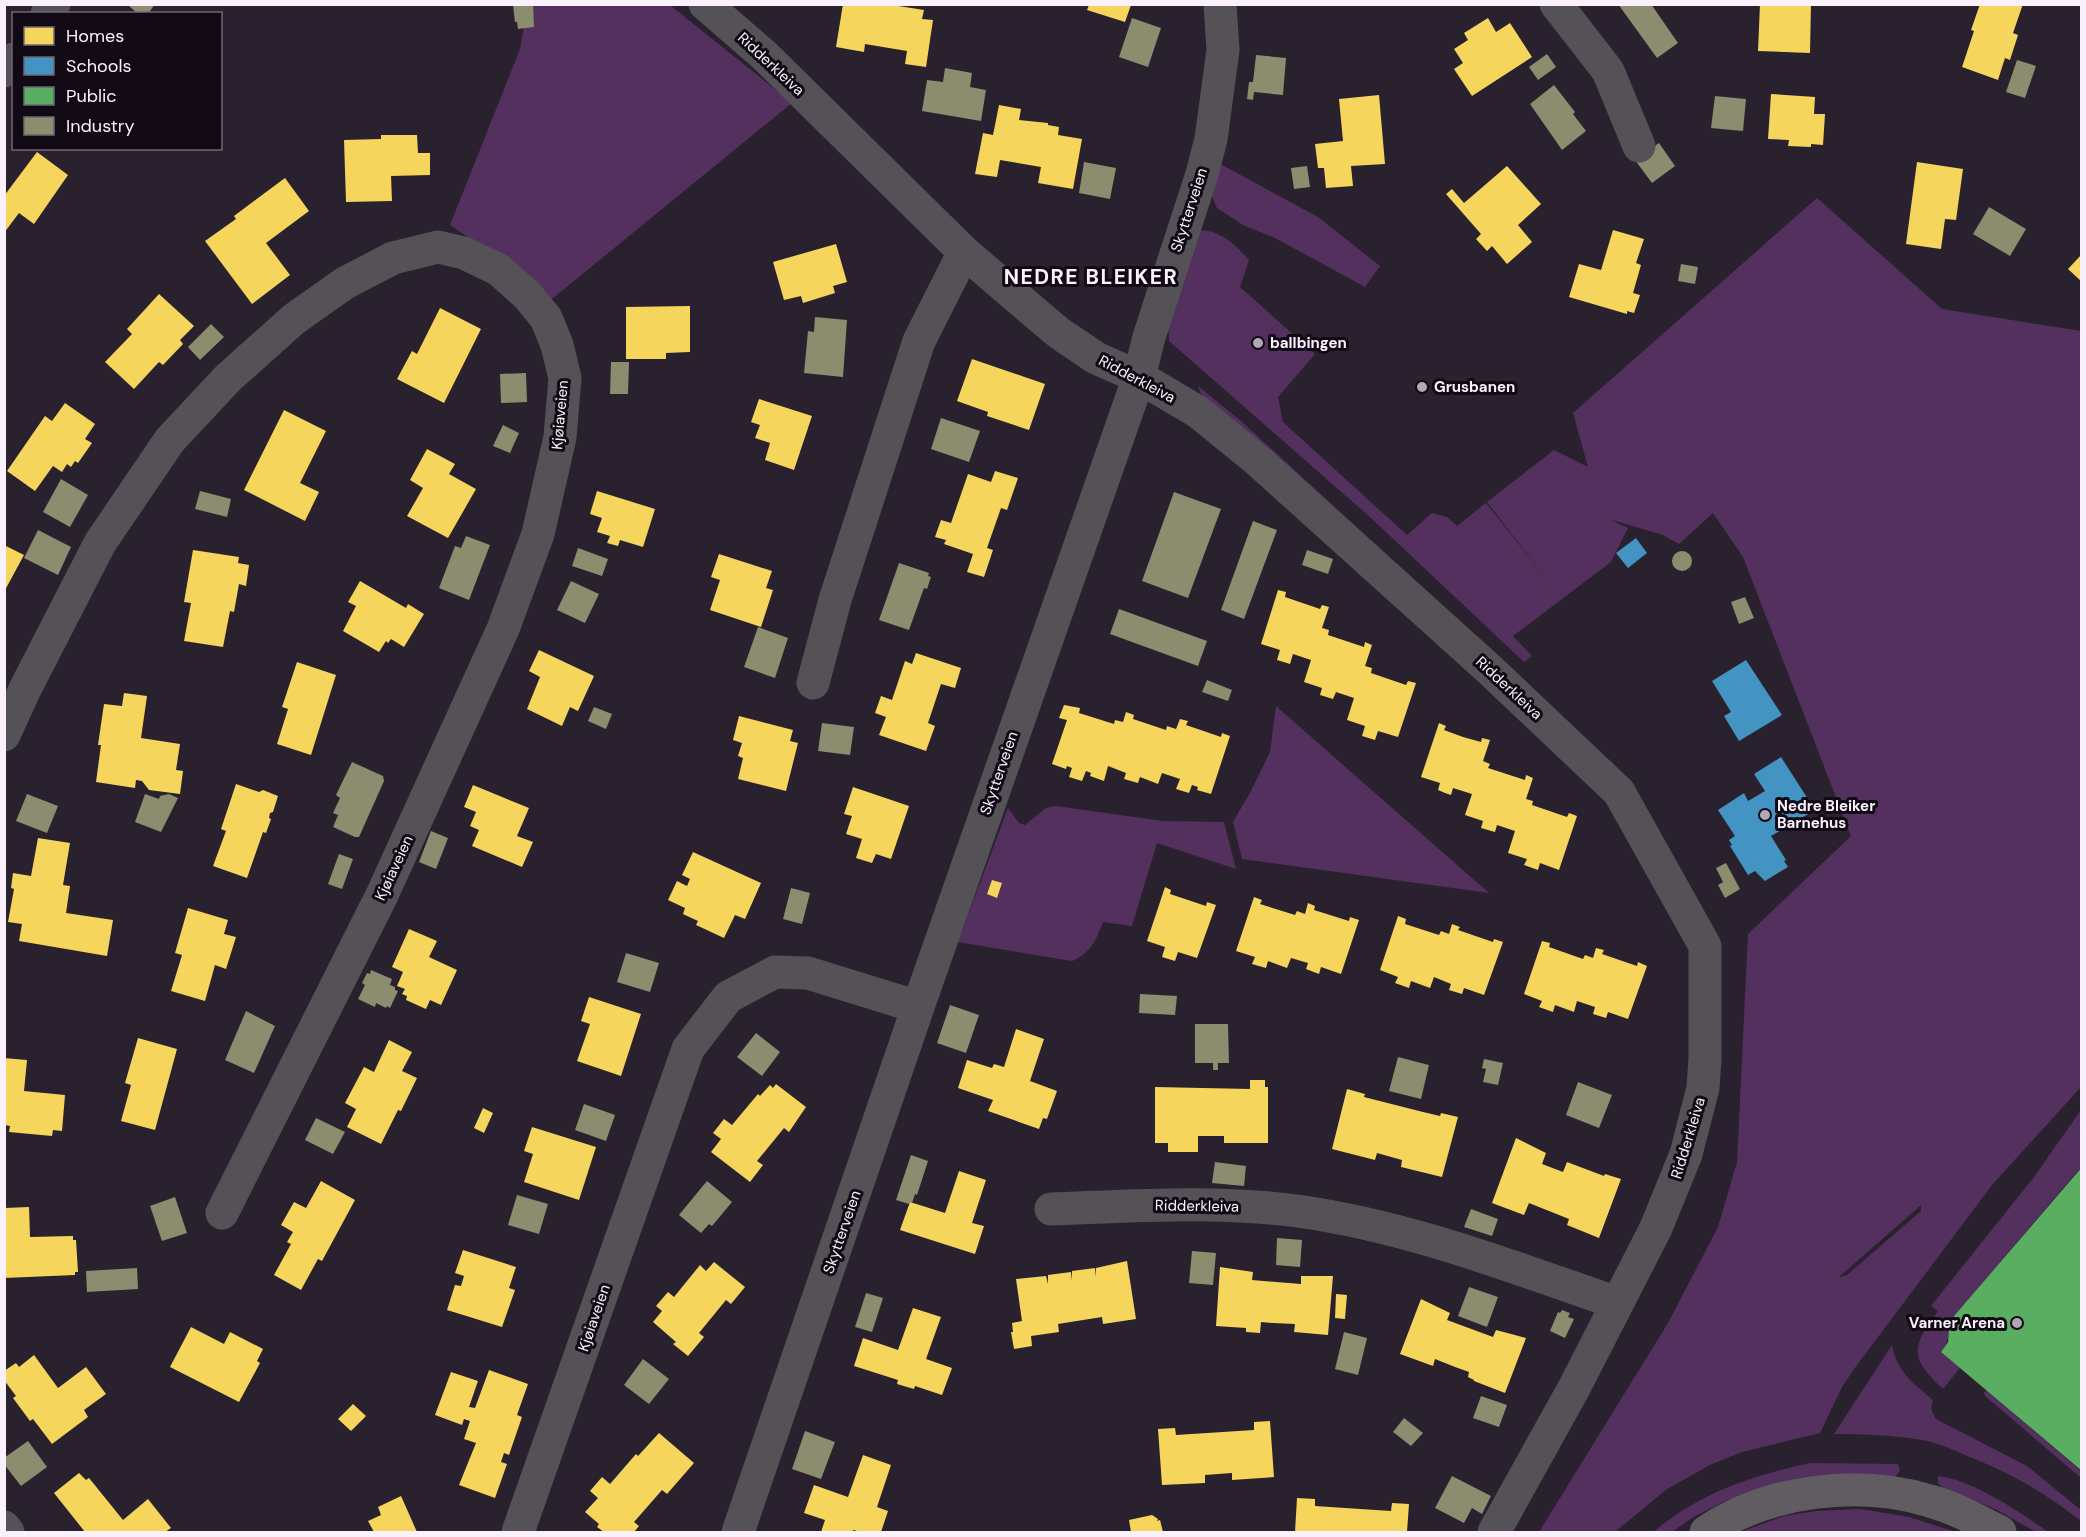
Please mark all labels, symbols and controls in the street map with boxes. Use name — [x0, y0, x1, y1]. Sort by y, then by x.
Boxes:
legend — [12, 12, 222, 150]
text: Homes — [66, 24, 124, 48]
street label: Ridderkleiva — [733, 28, 809, 100]
text: Schools — [66, 54, 131, 78]
text: Public — [66, 84, 117, 108]
text: Industry — [66, 114, 135, 138]
street label: Skytterveien — [1166, 166, 1212, 254]
district label: NEDRE BLEIKER — [1004, 263, 1178, 291]
place label: ballbingen — [1270, 333, 1347, 353]
marker: ballbingen — [1251, 336, 1265, 350]
street label: Ridderkleiva — [1095, 350, 1179, 408]
place label: Grusbanen — [1434, 377, 1515, 397]
street label: Kjøiaveien — [547, 379, 573, 451]
marker: Grusbanen — [1415, 380, 1429, 394]
street label: Ridderkleiva — [1471, 652, 1547, 724]
street label: Skytterveien — [975, 729, 1023, 817]
place label: Nedre Bleiker Barnehus — [1777, 796, 1875, 833]
marker: Nedre Bleiker Barnehus — [1758, 808, 1772, 822]
street label: Kjøiaveien — [370, 832, 418, 904]
street label: Ridderkleiva — [1666, 1095, 1710, 1181]
street label: Skytterveien — [818, 1188, 866, 1276]
street label: Ridderkleiva — [1155, 1195, 1239, 1217]
street label: Kjøiaveien — [573, 1282, 615, 1354]
place label: Varner Arena — [1909, 1313, 2005, 1333]
marker: Varner Arena — [2010, 1316, 2024, 1330]

